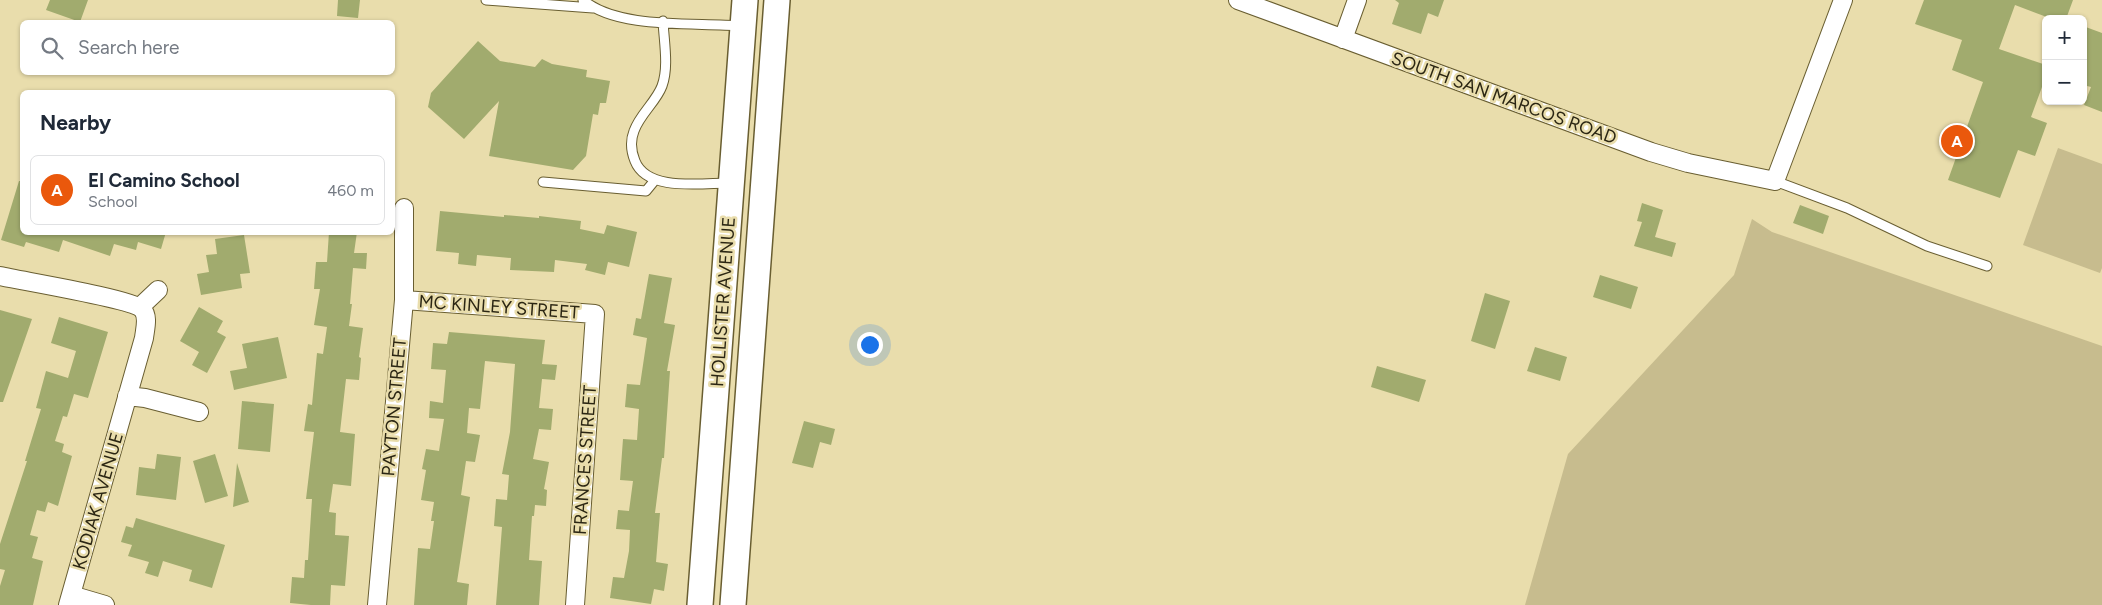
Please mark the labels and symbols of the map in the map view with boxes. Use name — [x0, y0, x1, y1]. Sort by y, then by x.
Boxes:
street label: SOUTH SAN MARCOS ROAD — [1388, 47, 1620, 149]
pin: A — [1941, 122, 1973, 160]
street label: HOLLISTER AVENUE — [706, 216, 740, 388]
street label: MC KINLEY STREET — [418, 290, 580, 324]
your location — [857, 332, 883, 358]
street label: PAYTON STREET — [377, 337, 411, 477]
street label: FRANCES STREET — [569, 384, 601, 535]
street label: KODIAK AVENUE — [68, 430, 128, 572]

